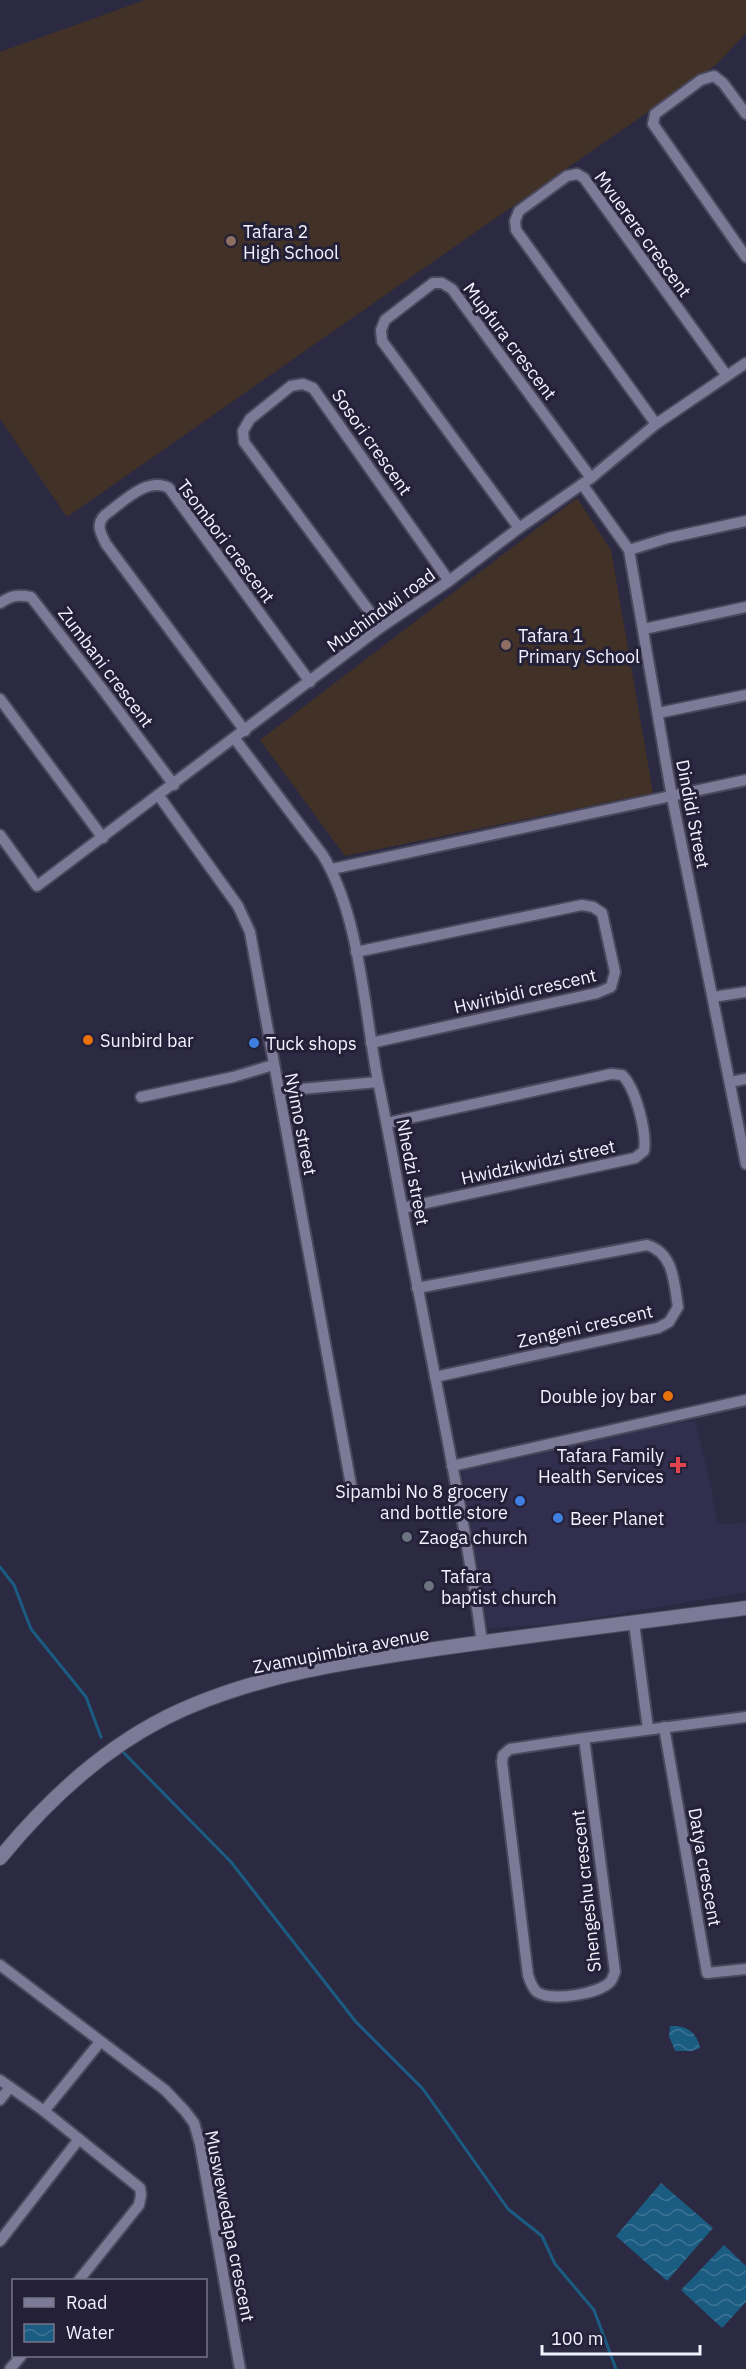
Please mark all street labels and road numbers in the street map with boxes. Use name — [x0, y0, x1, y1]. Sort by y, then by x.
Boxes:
street label: Mvuerere crescent — [590, 166, 696, 302]
street label: Mupfura crescent — [458, 278, 562, 404]
street label: Sosori crescent — [327, 384, 417, 500]
street label: Tsombori crescent — [172, 475, 280, 607]
street label: Muchindwi road — [322, 563, 440, 657]
street label: Zumbani crescent — [53, 602, 159, 732]
street label: Dindidi Street — [671, 758, 715, 870]
street label: Hwiribidi crescent — [451, 963, 599, 1019]
street label: Nyimo street — [280, 1071, 322, 1177]
street label: Nhedzi street — [391, 1117, 435, 1227]
street label: Hwidzikwidzi street — [459, 1134, 617, 1190]
street label: Zengeni crescent — [515, 1299, 655, 1353]
street label: Zvamupimbira avenue — [251, 1622, 431, 1678]
street label: Datya crescent — [683, 1806, 727, 1928]
street label: Shengeshu crescent — [566, 1809, 606, 1973]
street label: Muswewedapa crescent — [200, 2128, 260, 2324]

